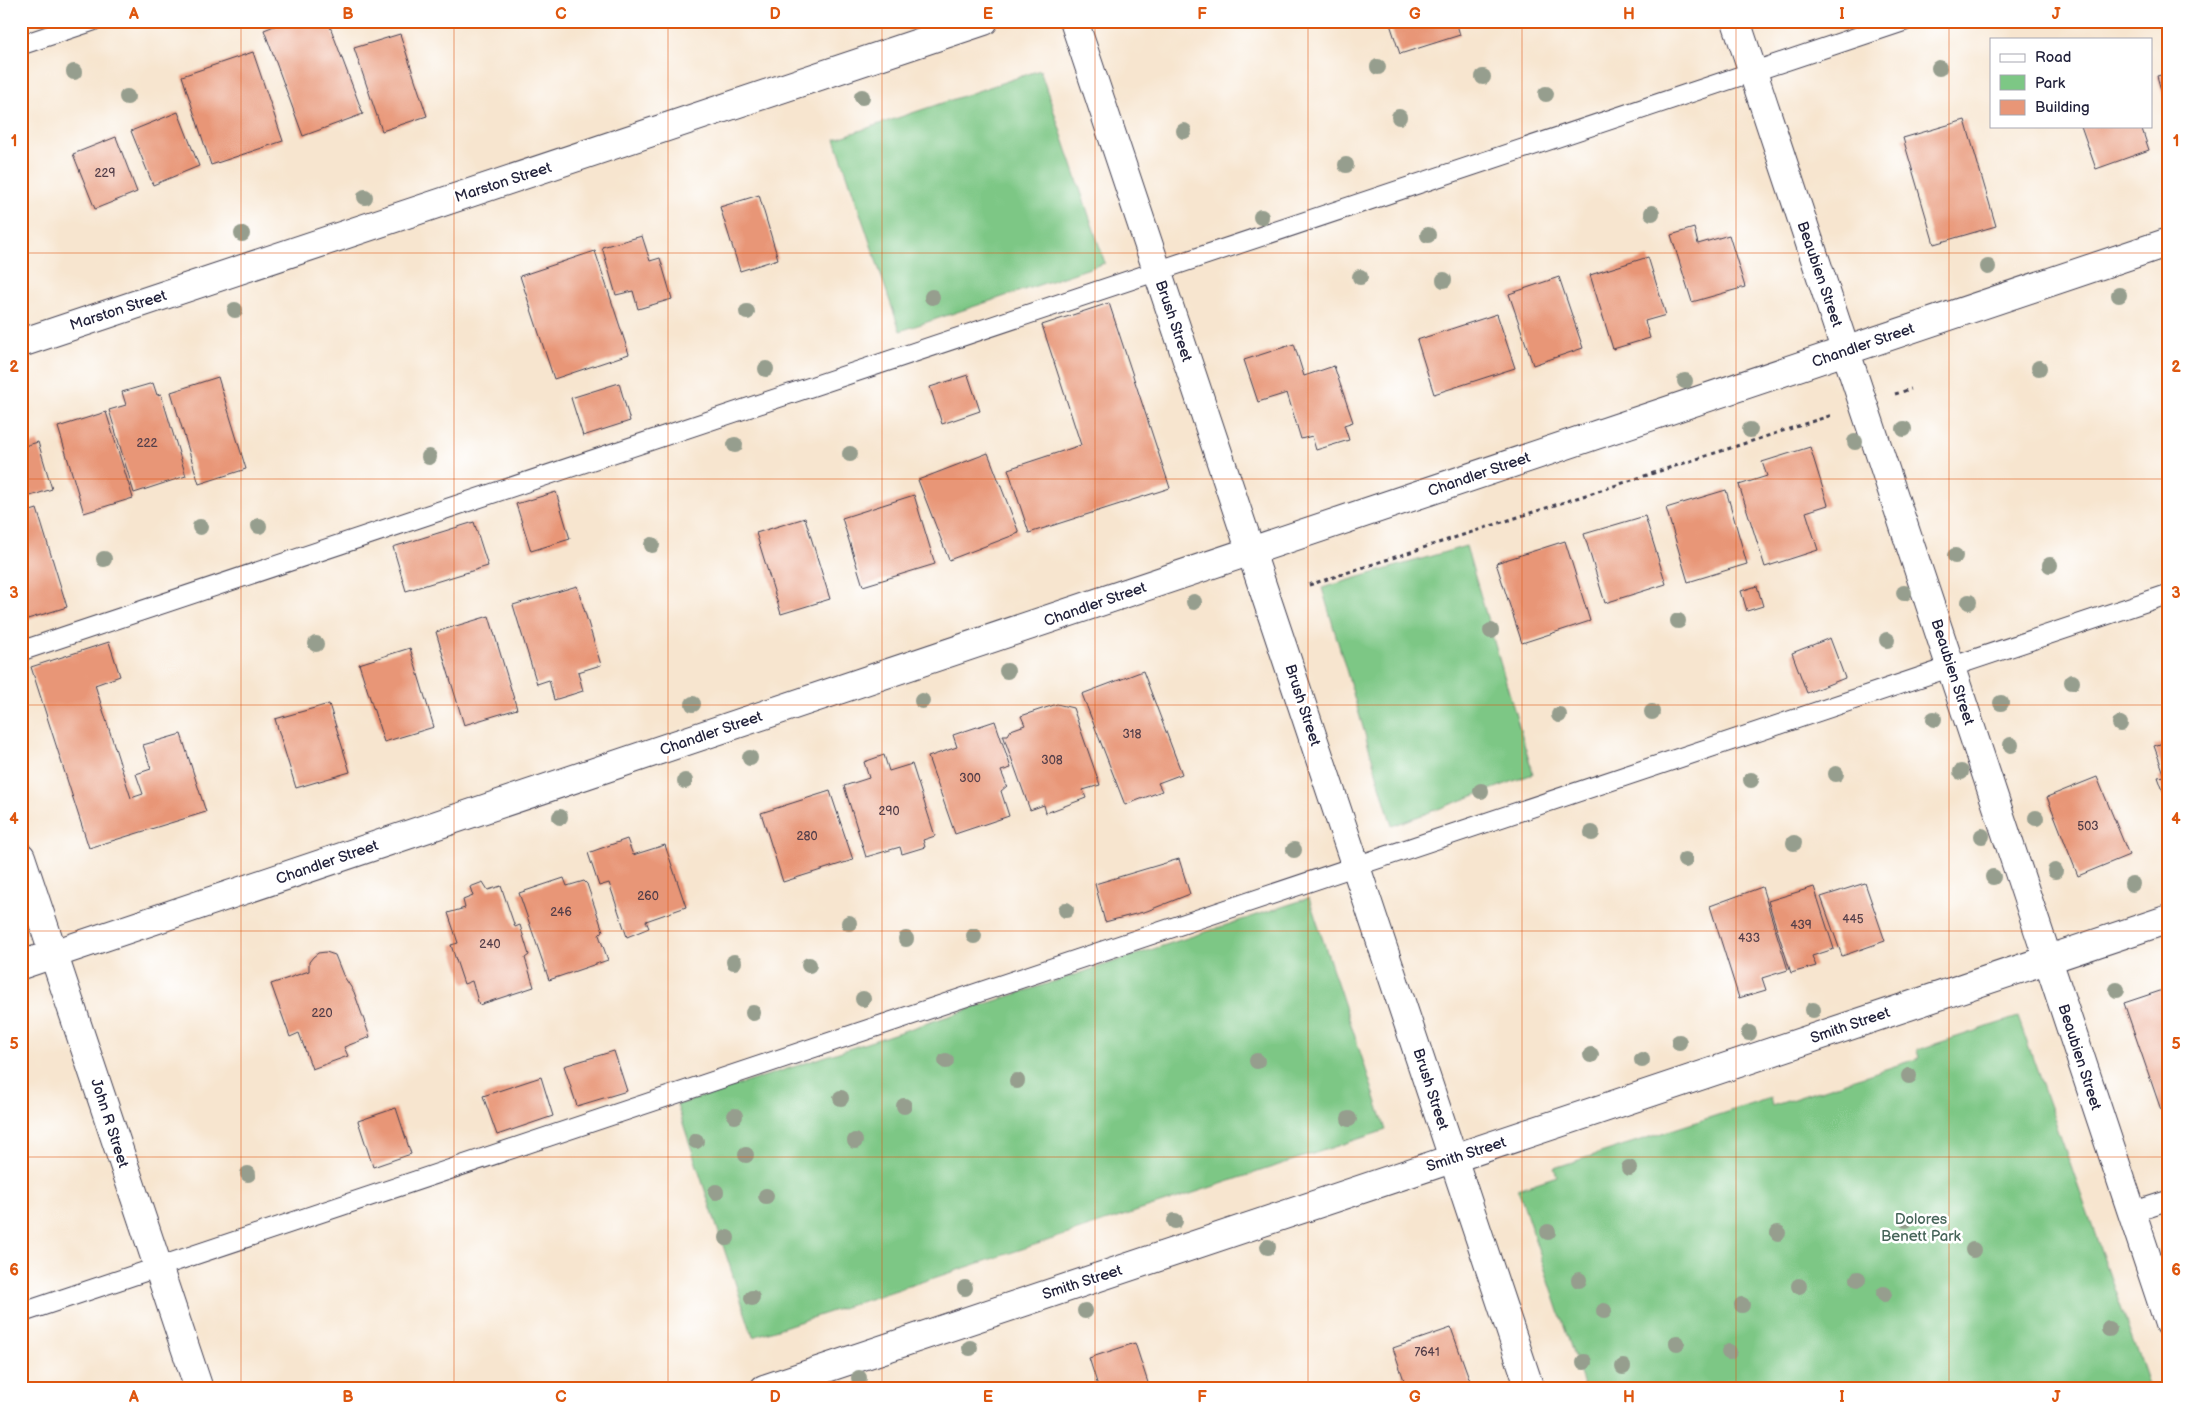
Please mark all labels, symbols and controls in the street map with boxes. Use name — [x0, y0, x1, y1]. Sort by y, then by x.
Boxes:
text: A — [128, 5, 139, 24]
text: B — [342, 5, 354, 24]
text: C — [555, 5, 567, 24]
text: D — [769, 5, 781, 24]
text: E — [983, 5, 993, 24]
text: F — [1197, 5, 1207, 24]
text: G — [1409, 5, 1421, 24]
text: H — [1623, 5, 1635, 24]
text: I — [1839, 5, 1845, 24]
text: J — [2052, 5, 2061, 24]
legend — [1990, 38, 2152, 128]
text: Road — [2035, 48, 2071, 67]
text: Park — [2035, 74, 2066, 93]
text: Building — [2035, 98, 2090, 117]
text: 1 — [11, 132, 17, 151]
text: 1 — [2173, 132, 2179, 151]
street label: Marston Street — [452, 158, 554, 207]
house number: 229 — [94, 166, 116, 181]
street label: Beaubien Street — [1793, 219, 1847, 330]
street label: Brush Street — [1151, 278, 1196, 365]
street label: Marston Street — [67, 286, 169, 335]
street label: Chandler Street — [1809, 319, 1917, 372]
text: 2 — [9, 358, 19, 377]
text: 2 — [2171, 358, 2181, 377]
house number: 222 — [136, 436, 158, 451]
street label: Chandler Street — [1425, 448, 1533, 501]
street label: Chandler Street — [1041, 578, 1149, 631]
text: 3 — [9, 584, 19, 603]
text: 3 — [2171, 584, 2181, 603]
street label: Beaubien Street — [1926, 617, 1979, 728]
street label: Brush Street — [1280, 662, 1325, 749]
street label: Chandler Street — [657, 707, 765, 760]
house number: 318 — [1122, 727, 1142, 742]
house number: 308 — [1041, 753, 1063, 768]
house number: 300 — [959, 771, 981, 786]
house number: 290 — [878, 804, 900, 819]
text: 4 — [9, 810, 19, 829]
text: 4 — [2171, 810, 2181, 829]
house number: 503 — [2077, 819, 2099, 834]
house number: 280 — [796, 829, 818, 844]
street label: Chandler Street — [273, 836, 381, 889]
house number: 260 — [637, 889, 659, 904]
house number: 246 — [550, 905, 572, 920]
house number: 445 — [1842, 912, 1864, 927]
house number: 439 — [1790, 918, 1812, 933]
house number: 433 — [1738, 931, 1760, 946]
house number: 240 — [479, 937, 501, 952]
street label: Beaubien Street — [2053, 1002, 2106, 1113]
street label: Smith Street — [1808, 1003, 1893, 1048]
house number: 220 — [311, 1006, 333, 1021]
text: 5 — [9, 1035, 19, 1054]
text: 5 — [2171, 1035, 2181, 1054]
street label: Brush Street — [1408, 1046, 1453, 1133]
street label: John R Street — [86, 1076, 133, 1170]
street label: Smith Street — [1424, 1133, 1509, 1176]
park label: Dolores Benett Park — [1881, 1210, 1962, 1246]
text: 6 — [9, 1261, 19, 1280]
street label: Smith Street — [1040, 1261, 1125, 1304]
text: 6 — [2171, 1261, 2181, 1280]
house number: 7641 — [1414, 1345, 1440, 1360]
text: A — [128, 1388, 139, 1407]
text: B — [342, 1388, 354, 1407]
text: C — [555, 1388, 567, 1407]
text: D — [769, 1388, 781, 1407]
text: E — [983, 1388, 993, 1407]
text: F — [1197, 1388, 1207, 1407]
text: G — [1409, 1388, 1421, 1407]
text: H — [1623, 1388, 1635, 1407]
text: I — [1839, 1388, 1845, 1407]
text: J — [2052, 1388, 2061, 1407]

